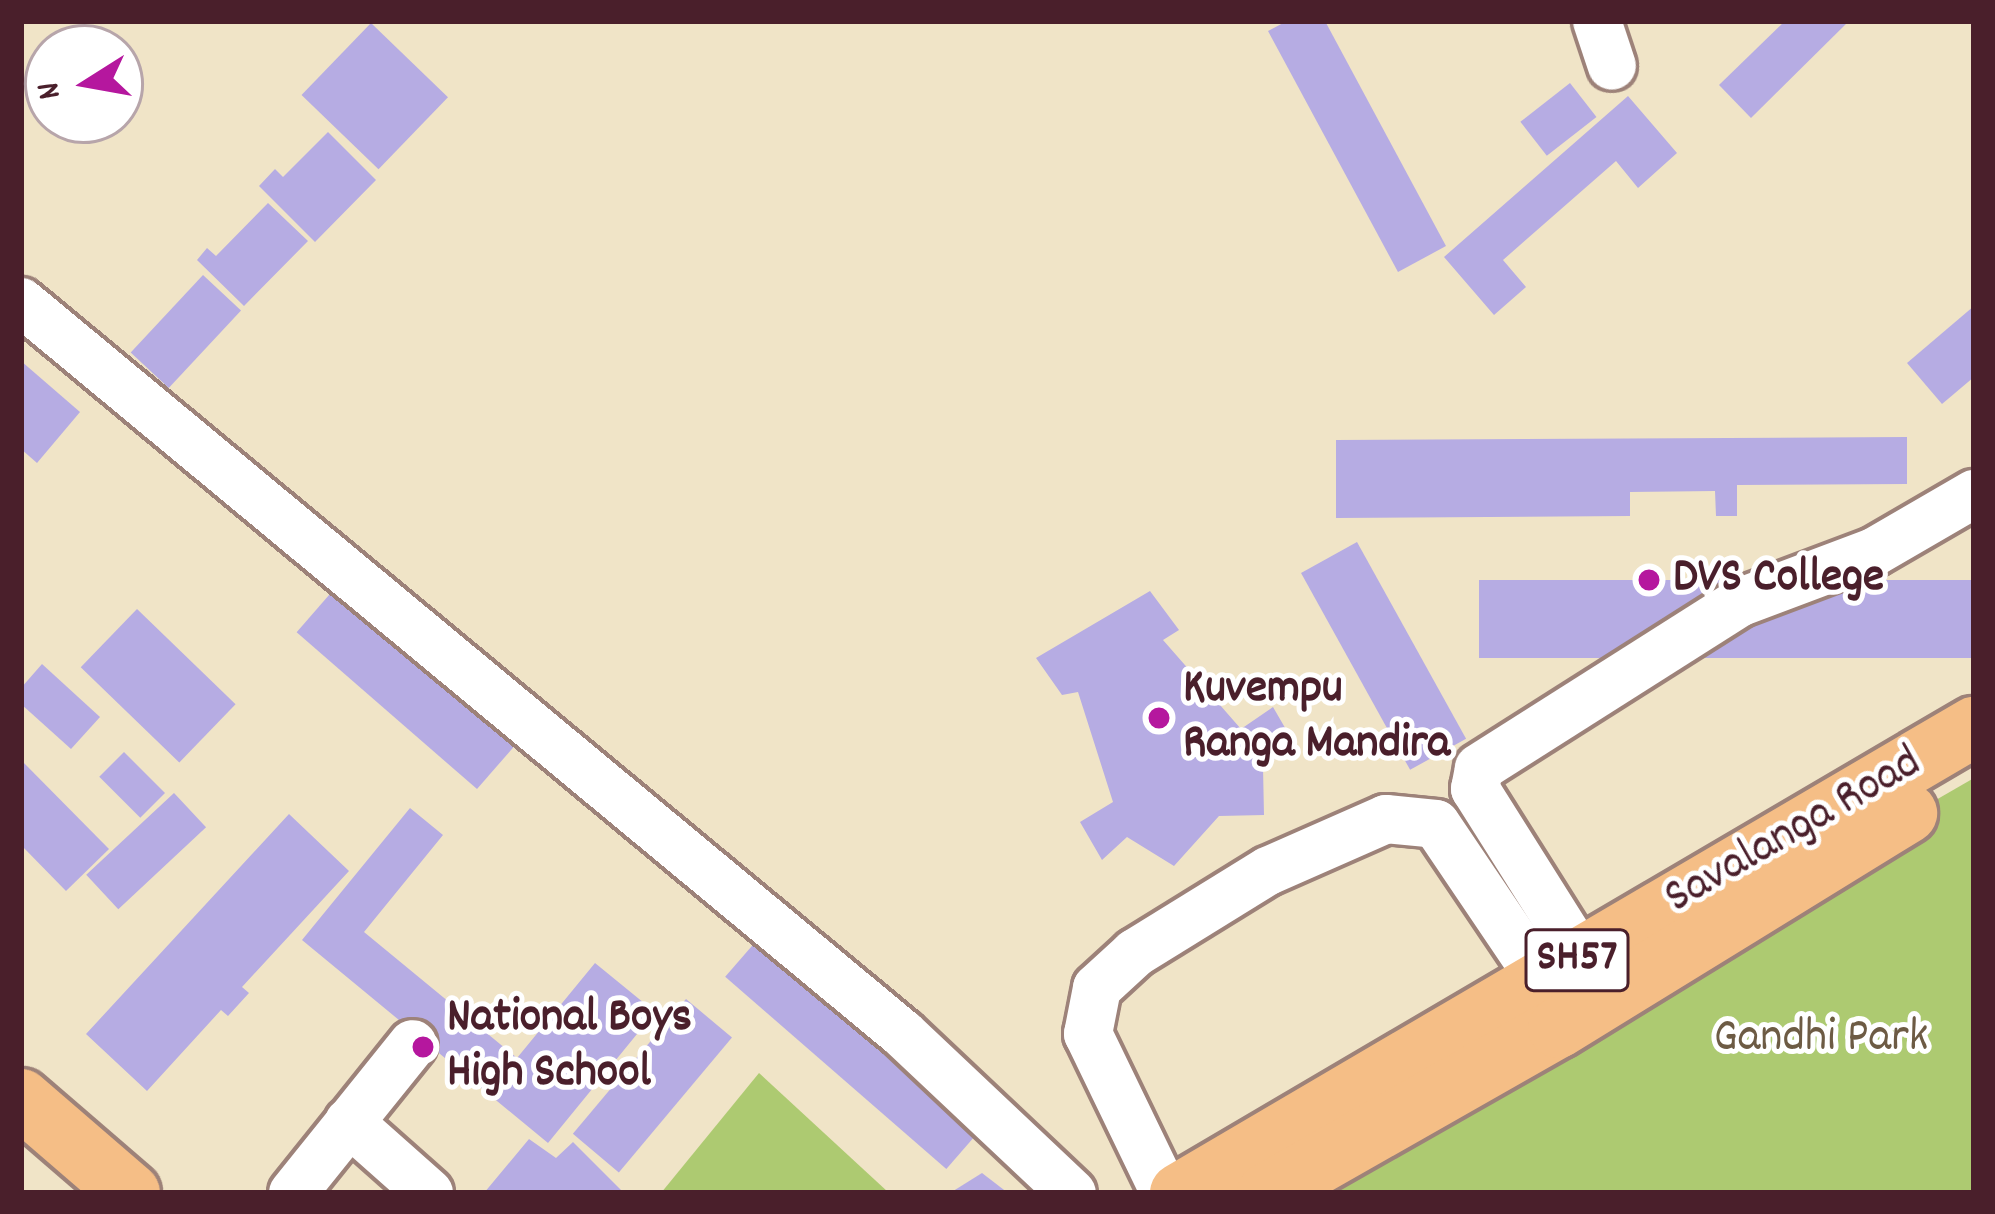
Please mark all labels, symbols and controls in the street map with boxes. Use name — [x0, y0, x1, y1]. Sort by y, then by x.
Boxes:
north arrow — [24, 24, 144, 144]
text: N — [26, 78, 76, 103]
place label: DVS College — [1673, 551, 1884, 609]
marker: DVS College — [1636, 567, 1662, 593]
place label: Kuvempu Ranga Mandira — [1183, 661, 1450, 774]
marker: Kuvempu Ranga Mandira — [1146, 705, 1172, 731]
street label: Savalanga Road — [1655, 735, 1933, 929]
road number: SH57 — [1523, 921, 1631, 999]
place label: National Boys High School — [447, 990, 692, 1103]
park label: Gandhi Park — [1714, 1011, 1928, 1069]
marker: National Boys High School — [410, 1034, 436, 1060]

